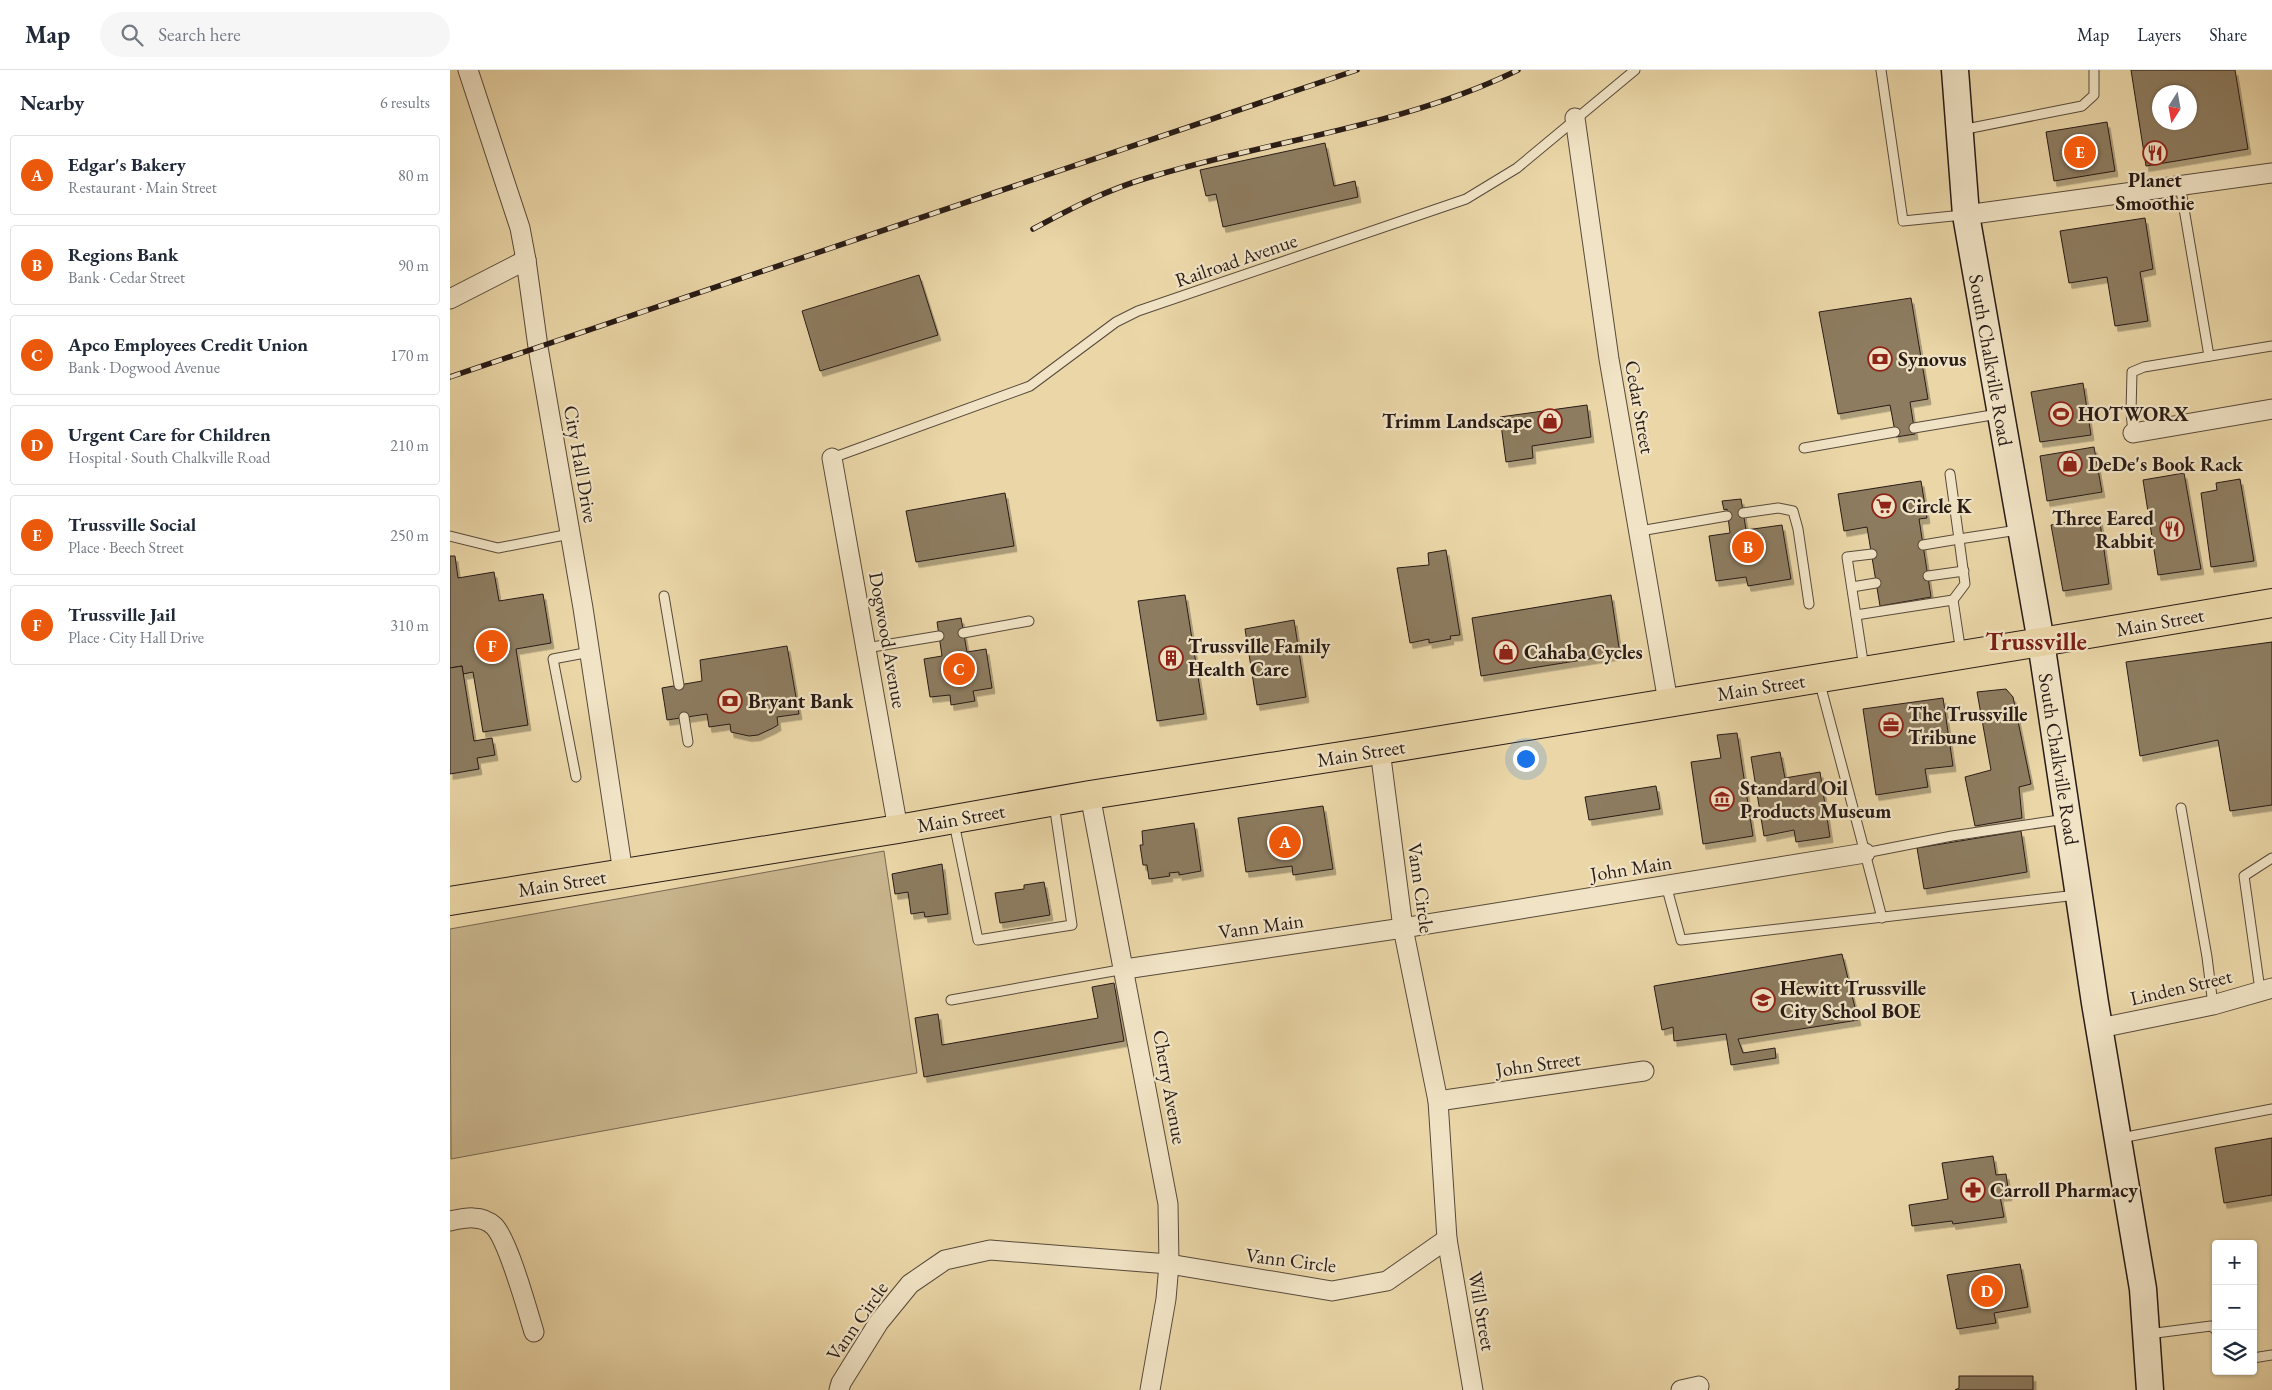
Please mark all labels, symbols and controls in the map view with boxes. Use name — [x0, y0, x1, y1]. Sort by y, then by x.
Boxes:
search box — [100, 12, 450, 57]
text: Map — [25, 19, 70, 50]
icon: search — [118, 21, 146, 49]
text: Search here — [158, 22, 241, 47]
text: Map — [2077, 23, 2109, 46]
text: Layers — [2137, 23, 2181, 46]
text: Share — [2209, 23, 2247, 46]
north arrow — [2152, 85, 2197, 130]
text: Nearby — [20, 89, 84, 116]
text: 6 results — [380, 92, 430, 113]
pin: E — [2064, 133, 2096, 171]
restaurant icon: Planet Smoothie — [2142, 140, 2168, 166]
text: Edgar's Bakery — [68, 152, 186, 177]
text: A — [31, 165, 43, 186]
text: 80 m — [398, 165, 429, 186]
place label: Planet Smoothie — [2116, 167, 2194, 216]
text: Restaurant · Main Street — [68, 177, 217, 198]
street label: Railroad Avenue — [1171, 227, 1301, 293]
text: Regions Bank — [68, 242, 178, 267]
text: B — [32, 255, 42, 276]
text: 90 m — [398, 255, 429, 276]
text: Bank · Cedar Street — [68, 267, 185, 288]
street label: South Chalkville Road — [1963, 272, 2019, 449]
text: Apco Employees Credit Union — [68, 332, 308, 357]
text: C — [31, 345, 43, 366]
text: 170 m — [390, 345, 429, 366]
bank icon: Synovus — [1867, 346, 1893, 372]
place label: Synovus — [1898, 346, 1966, 372]
text: Bank · Dogwood Avenue — [68, 357, 220, 378]
street label: Cedar Street — [1619, 358, 1661, 457]
sports icon: HOTWORX — [2048, 401, 2074, 427]
place label: HOTWORX — [2078, 401, 2188, 427]
street label: City Hall Drive — [558, 403, 604, 525]
place label: Trimm Landscape — [1382, 408, 1532, 434]
shop icon: Trimm Landscape — [1537, 408, 1563, 434]
text: Urgent Care for Children — [68, 422, 271, 447]
text: D — [31, 435, 43, 456]
text: 210 m — [390, 435, 429, 456]
text: Hospital · South Chalkville Road — [68, 447, 270, 468]
shop icon: DeDe's Book Rack — [2057, 451, 2083, 477]
place label: DeDe's Book Rack — [2088, 451, 2244, 477]
supermarket icon: Circle K — [1871, 493, 1897, 519]
place label: Circle K — [1902, 493, 1973, 519]
place label: Three Eared Rabbit — [2052, 505, 2154, 554]
text: Trussville Social — [68, 512, 196, 537]
restaurant icon: Three Eared Rabbit — [2159, 516, 2185, 542]
text: E — [32, 525, 42, 546]
text: 250 m — [390, 525, 429, 546]
pin: B — [1732, 528, 1764, 566]
text: Place · Beech Street — [68, 537, 184, 558]
street label: Dogwood Avenue — [863, 570, 913, 711]
street label: Main Street — [2114, 601, 2207, 643]
text: Trussville Jail — [68, 602, 176, 627]
text: F — [33, 615, 41, 636]
text: 310 m — [390, 615, 429, 636]
district label: Trussville — [1985, 625, 2087, 657]
text: Place · City Hall Drive — [68, 627, 204, 648]
pin: F — [476, 627, 508, 665]
place label: Trussville Family Health Care — [1188, 633, 1331, 682]
shop icon: Cahaba Cycles — [1493, 639, 1519, 665]
place label: Cahaba Cycles — [1524, 639, 1643, 665]
building icon: Trussville Family Health Care — [1158, 645, 1184, 671]
pin: C — [943, 650, 975, 688]
street label: Main Street — [1715, 667, 1808, 707]
street label: South Chalkville Road — [2033, 671, 2086, 848]
bank icon: Bryant Bank — [717, 688, 743, 714]
place label: Bryant Bank — [748, 688, 855, 714]
place label: The Trussville Tribune — [1908, 701, 2028, 750]
office icon: The Trussville Tribune — [1878, 712, 1904, 738]
street label: Main Street — [1315, 733, 1408, 773]
your location — [1513, 746, 1539, 772]
place label: Standard Oil Products Museum — [1740, 775, 1891, 824]
museum icon: Standard Oil Products Museum — [1709, 786, 1735, 812]
street label: Main Street — [915, 797, 1008, 839]
pin: A — [1269, 823, 1301, 861]
street label: Vann Circle — [1402, 841, 1440, 935]
street label: John Main — [1586, 849, 1674, 888]
street label: Main Street — [516, 863, 609, 903]
street label: Vann Main — [1217, 907, 1306, 945]
street label: Linden Street — [2128, 963, 2235, 1011]
place label: Hewitt Trussville City School BOE — [1780, 975, 1926, 1024]
school or university icon: Hewitt Trussville City School BOE — [1750, 987, 1776, 1013]
street label: Cherry Avenue — [1147, 1028, 1193, 1146]
street label: John Street — [1492, 1045, 1583, 1083]
pharmacy icon: Carroll Pharmacy — [1960, 1177, 1986, 1203]
place label: Carroll Pharmacy — [1990, 1177, 2138, 1203]
map controls — [2212, 1240, 2257, 1375]
button: + — [2212, 1240, 2257, 1285]
street label: Vann Circle — [1244, 1242, 1338, 1278]
street label: Will Street — [1462, 1269, 1502, 1354]
pin: D — [1971, 1272, 2003, 1310]
street label: Vann Circle — [820, 1276, 894, 1366]
button: − — [2212, 1285, 2257, 1330]
button: layers — [2212, 1330, 2257, 1375]

